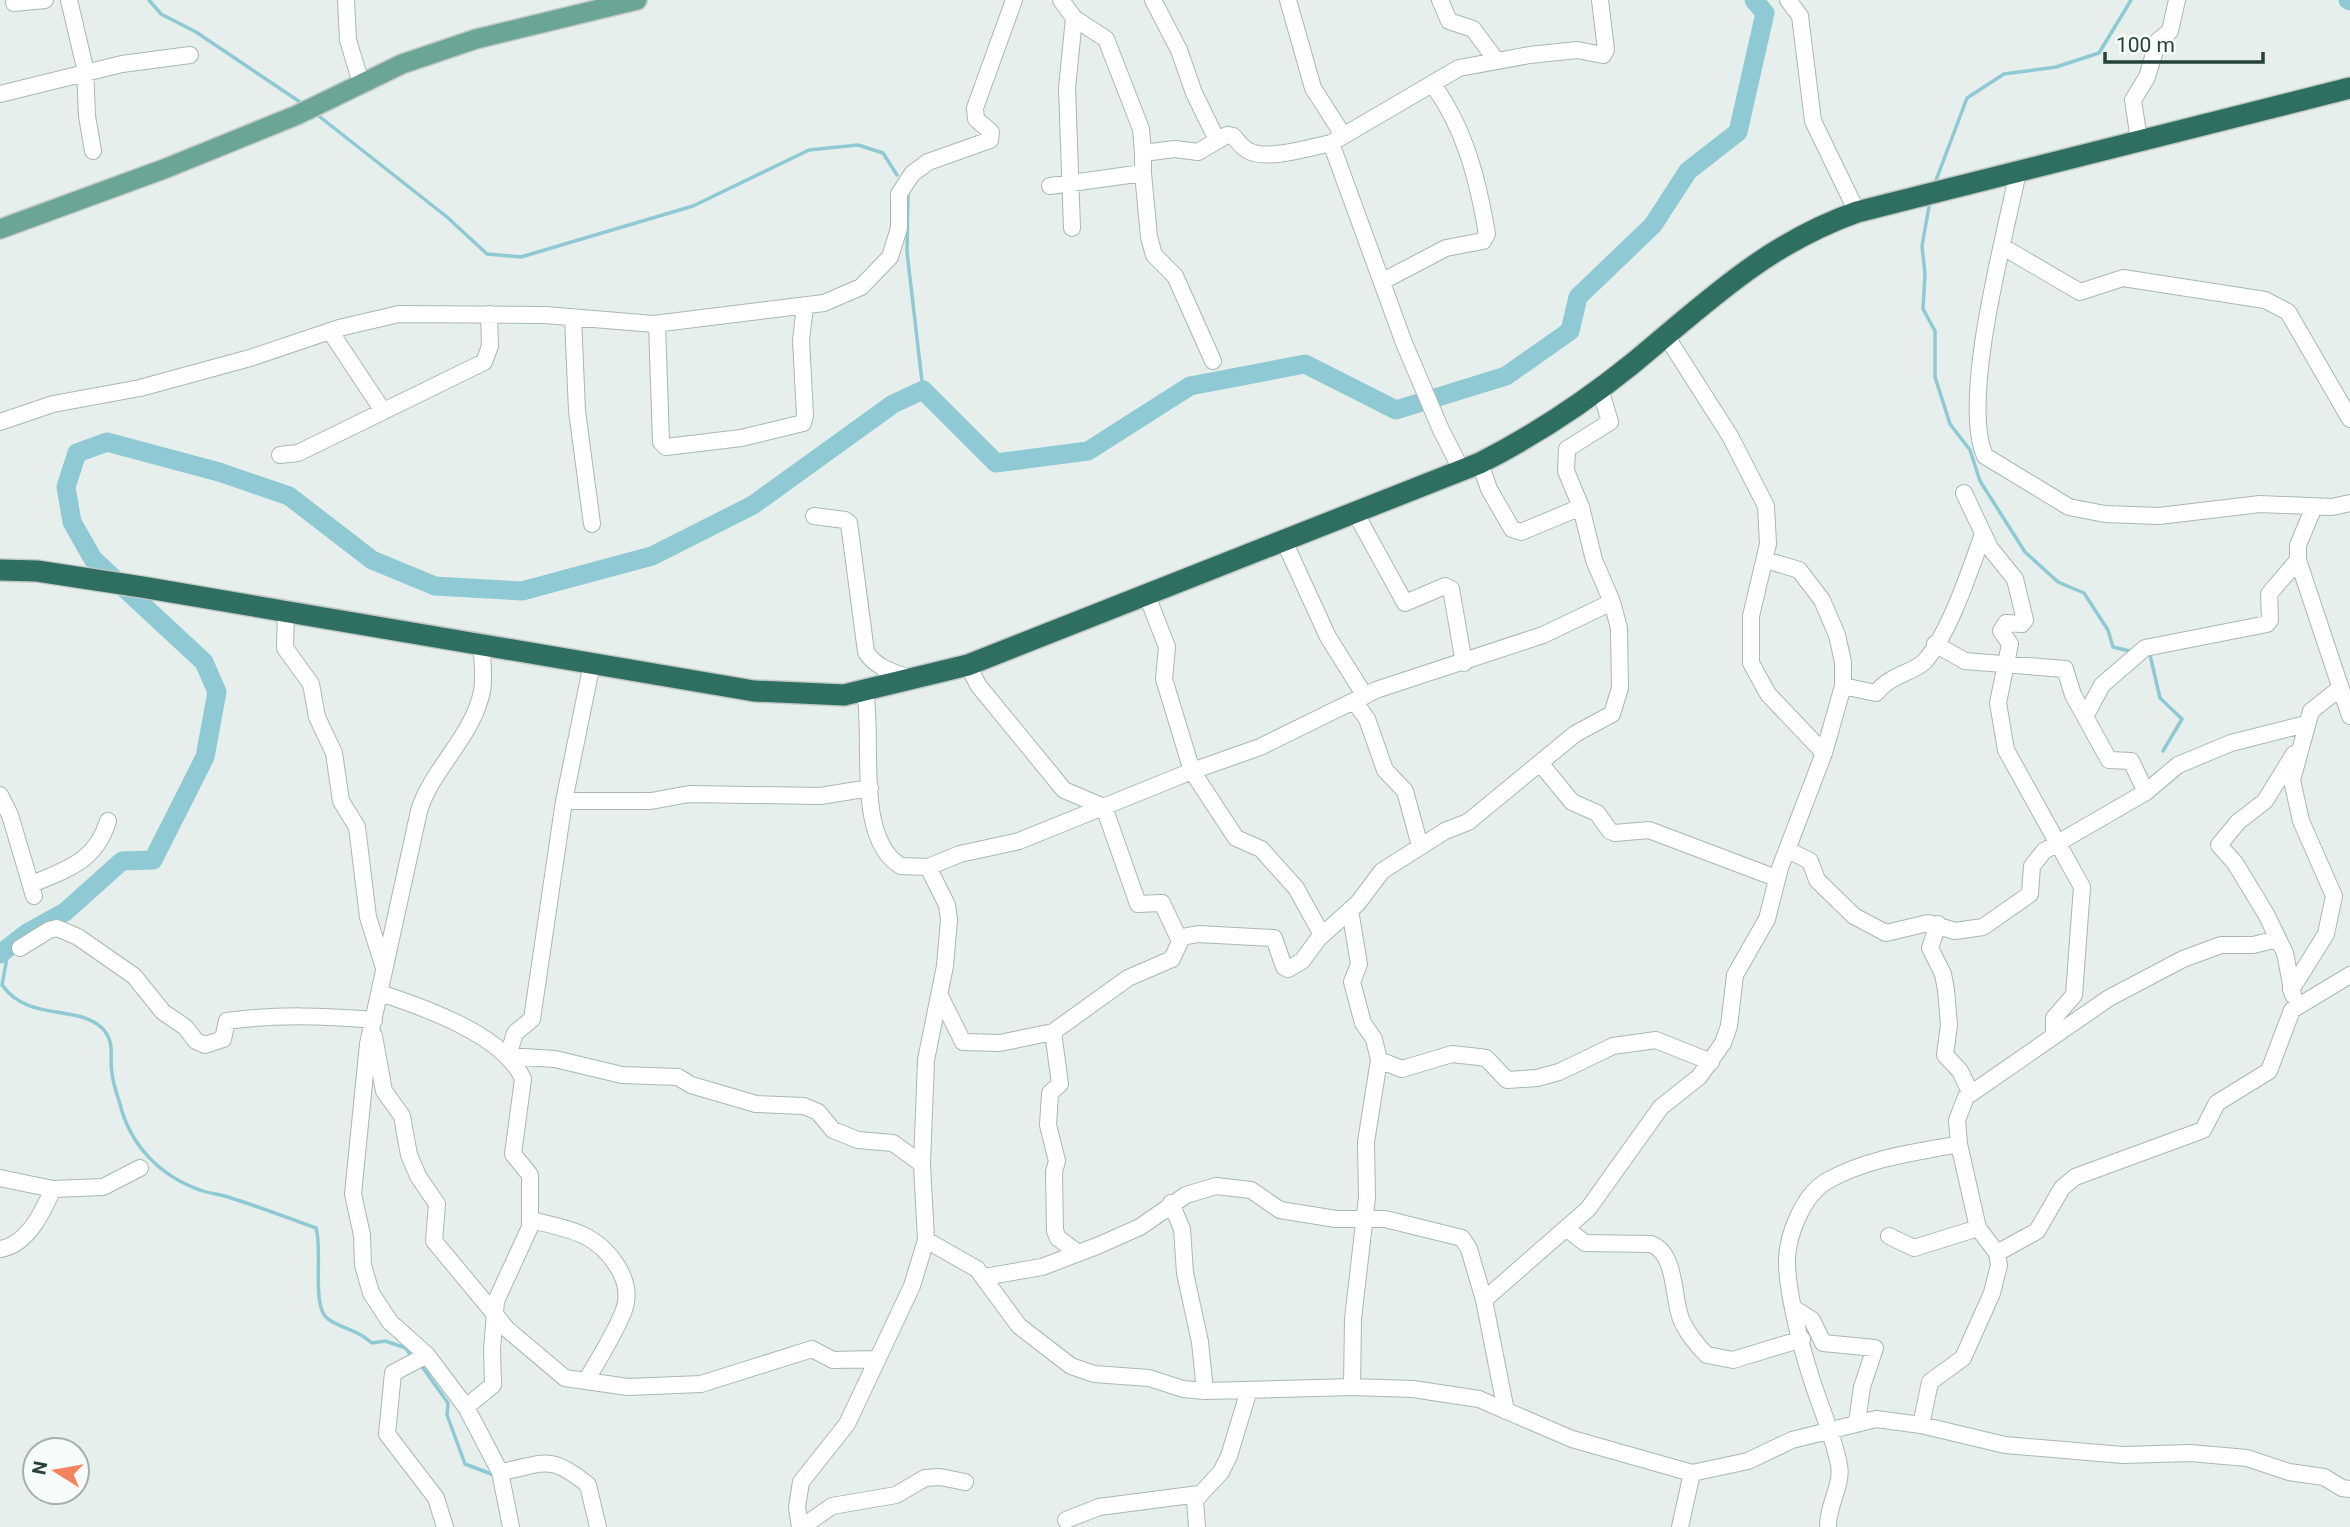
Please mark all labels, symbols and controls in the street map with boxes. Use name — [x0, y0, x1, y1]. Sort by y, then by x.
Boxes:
scale bar — [2105, 21, 2262, 65]
text: 100 m — [2116, 33, 2175, 57]
north arrow — [21, 1436, 91, 1506]
text: N — [27, 1459, 52, 1477]

